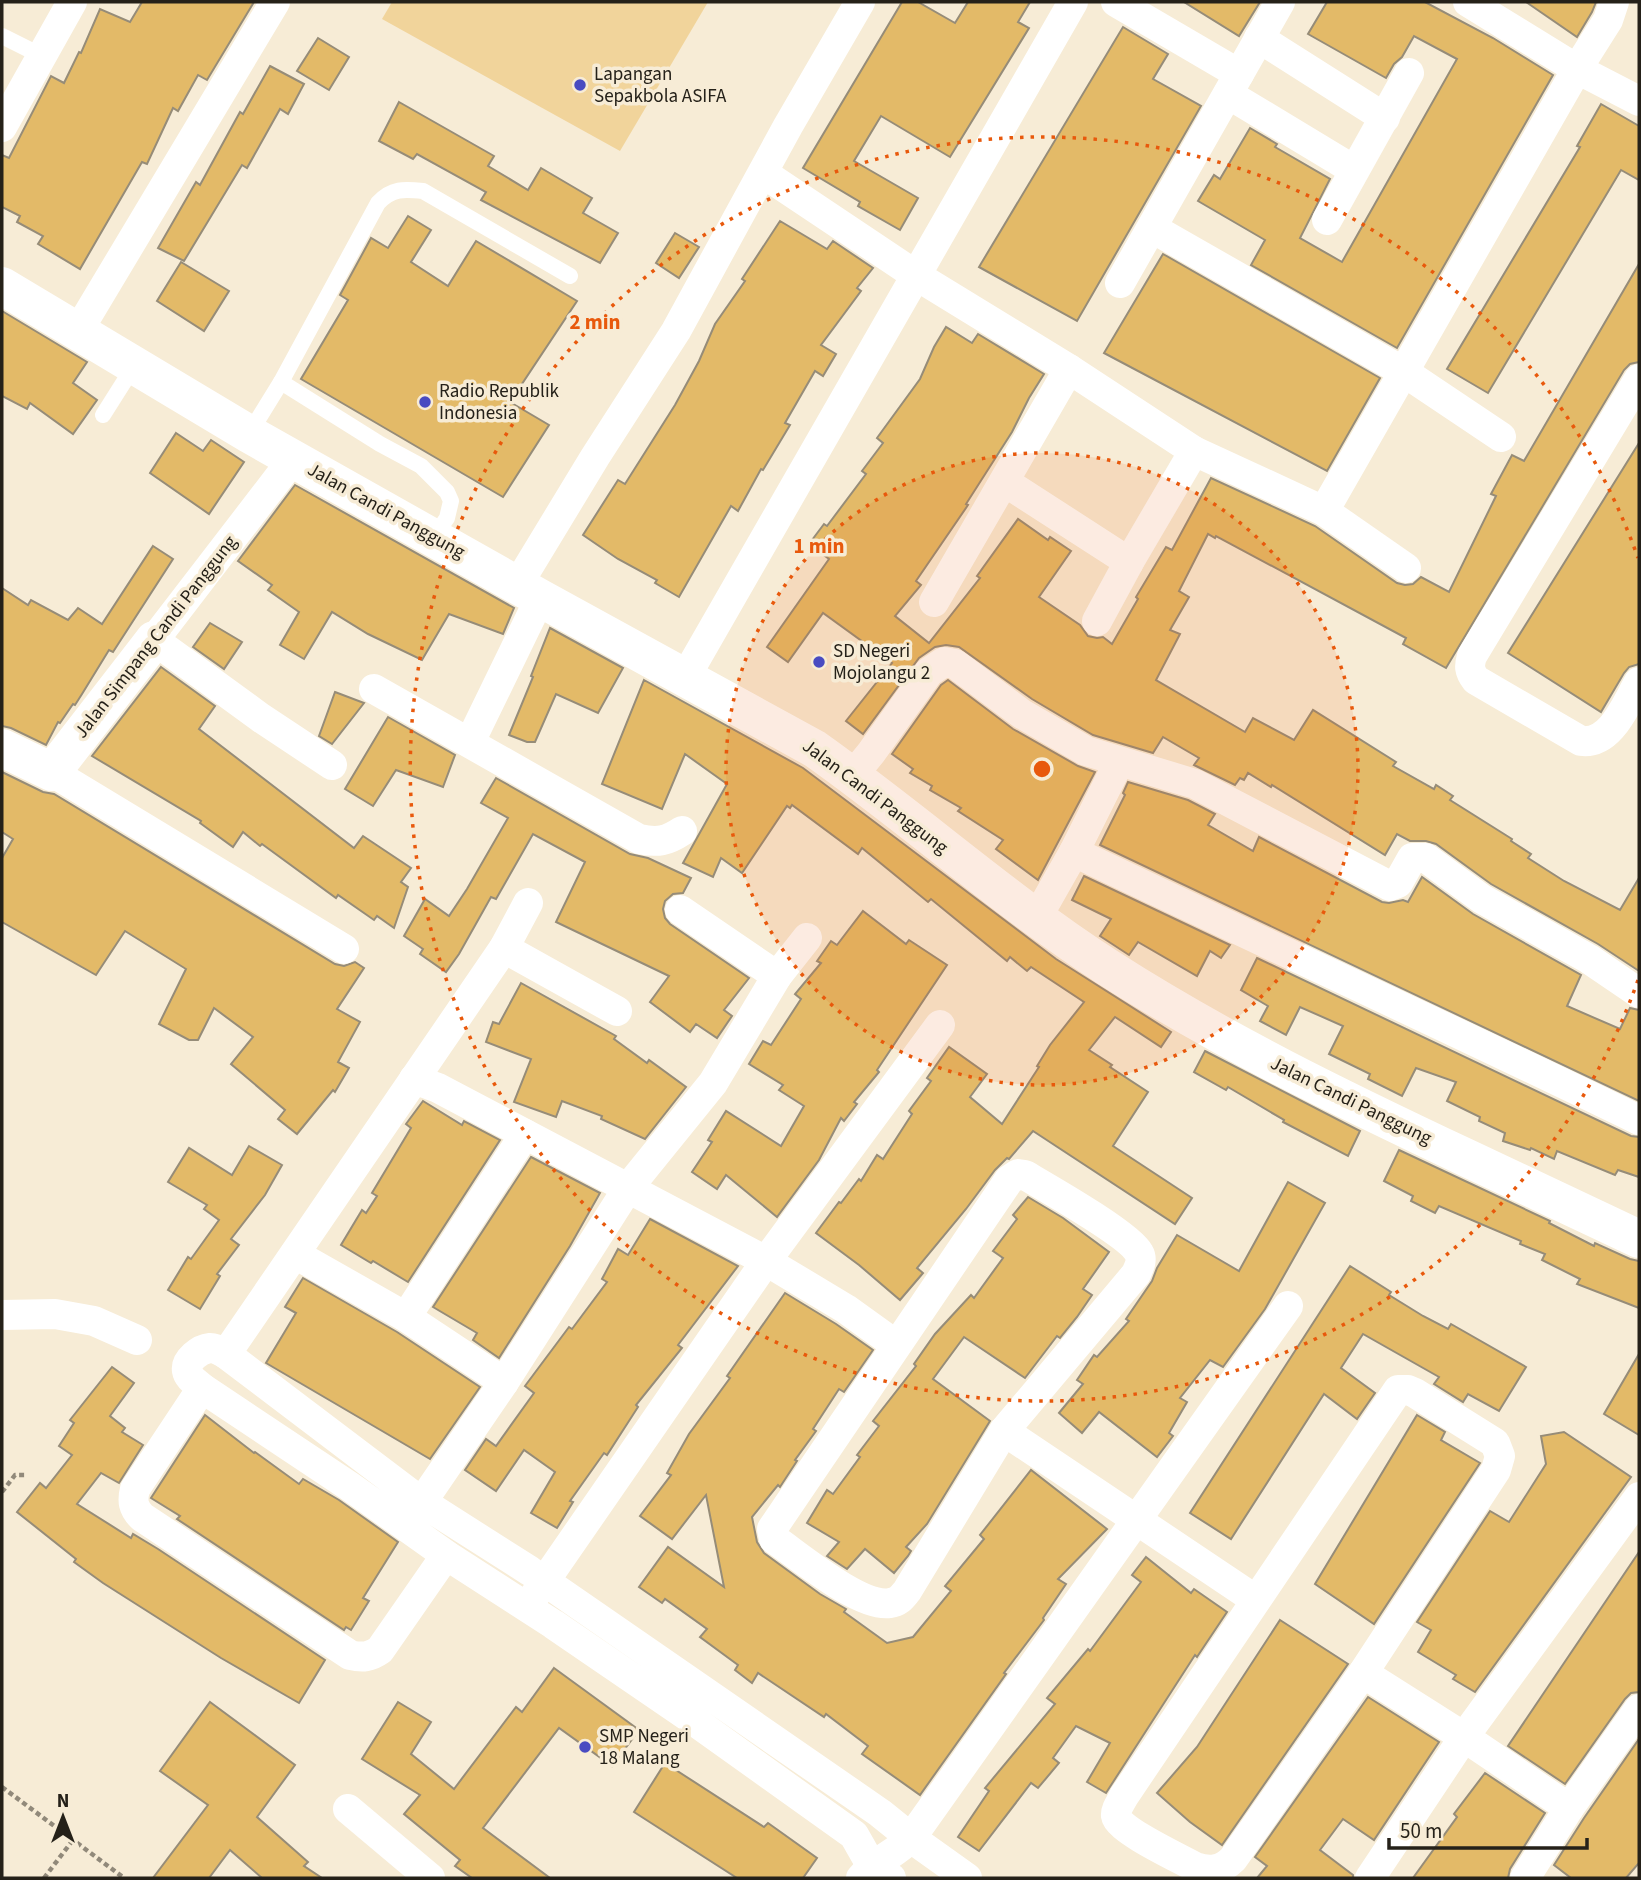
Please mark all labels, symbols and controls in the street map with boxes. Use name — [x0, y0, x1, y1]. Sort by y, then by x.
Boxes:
place label: Lapangan Sepakbola ASIFA — [594, 61, 727, 110]
marker: Lapangan Sepakbola ASIFA — [572, 77, 588, 93]
text: 2 min — [569, 307, 621, 337]
place label: Radio Republik Indonesia — [439, 378, 560, 427]
marker: Radio Republik Indonesia — [417, 394, 433, 410]
street label: Jalan Candi Panggung — [302, 456, 470, 566]
street label: Jalan Simpang Candi Panggung — [68, 530, 244, 744]
text: 1 min — [793, 531, 845, 561]
place label: SD Negeri Mojolangu 2 — [833, 638, 930, 687]
marker: SD Negeri Mojolangu 2 — [811, 654, 827, 670]
street label: Jalan Candi Panggung — [796, 733, 954, 861]
centre of rings — [1030, 757, 1054, 781]
street label: Jalan Candi Panggung — [1266, 1050, 1437, 1152]
place label: SMP Negeri 18 Malang — [599, 1723, 689, 1772]
marker: SMP Negeri 18 Malang — [577, 1739, 593, 1755]
north arrow — [28, 1782, 98, 1852]
text: N — [57, 1788, 69, 1815]
scale bar — [1389, 1806, 1587, 1850]
text: 50 m — [1400, 1816, 1442, 1846]

